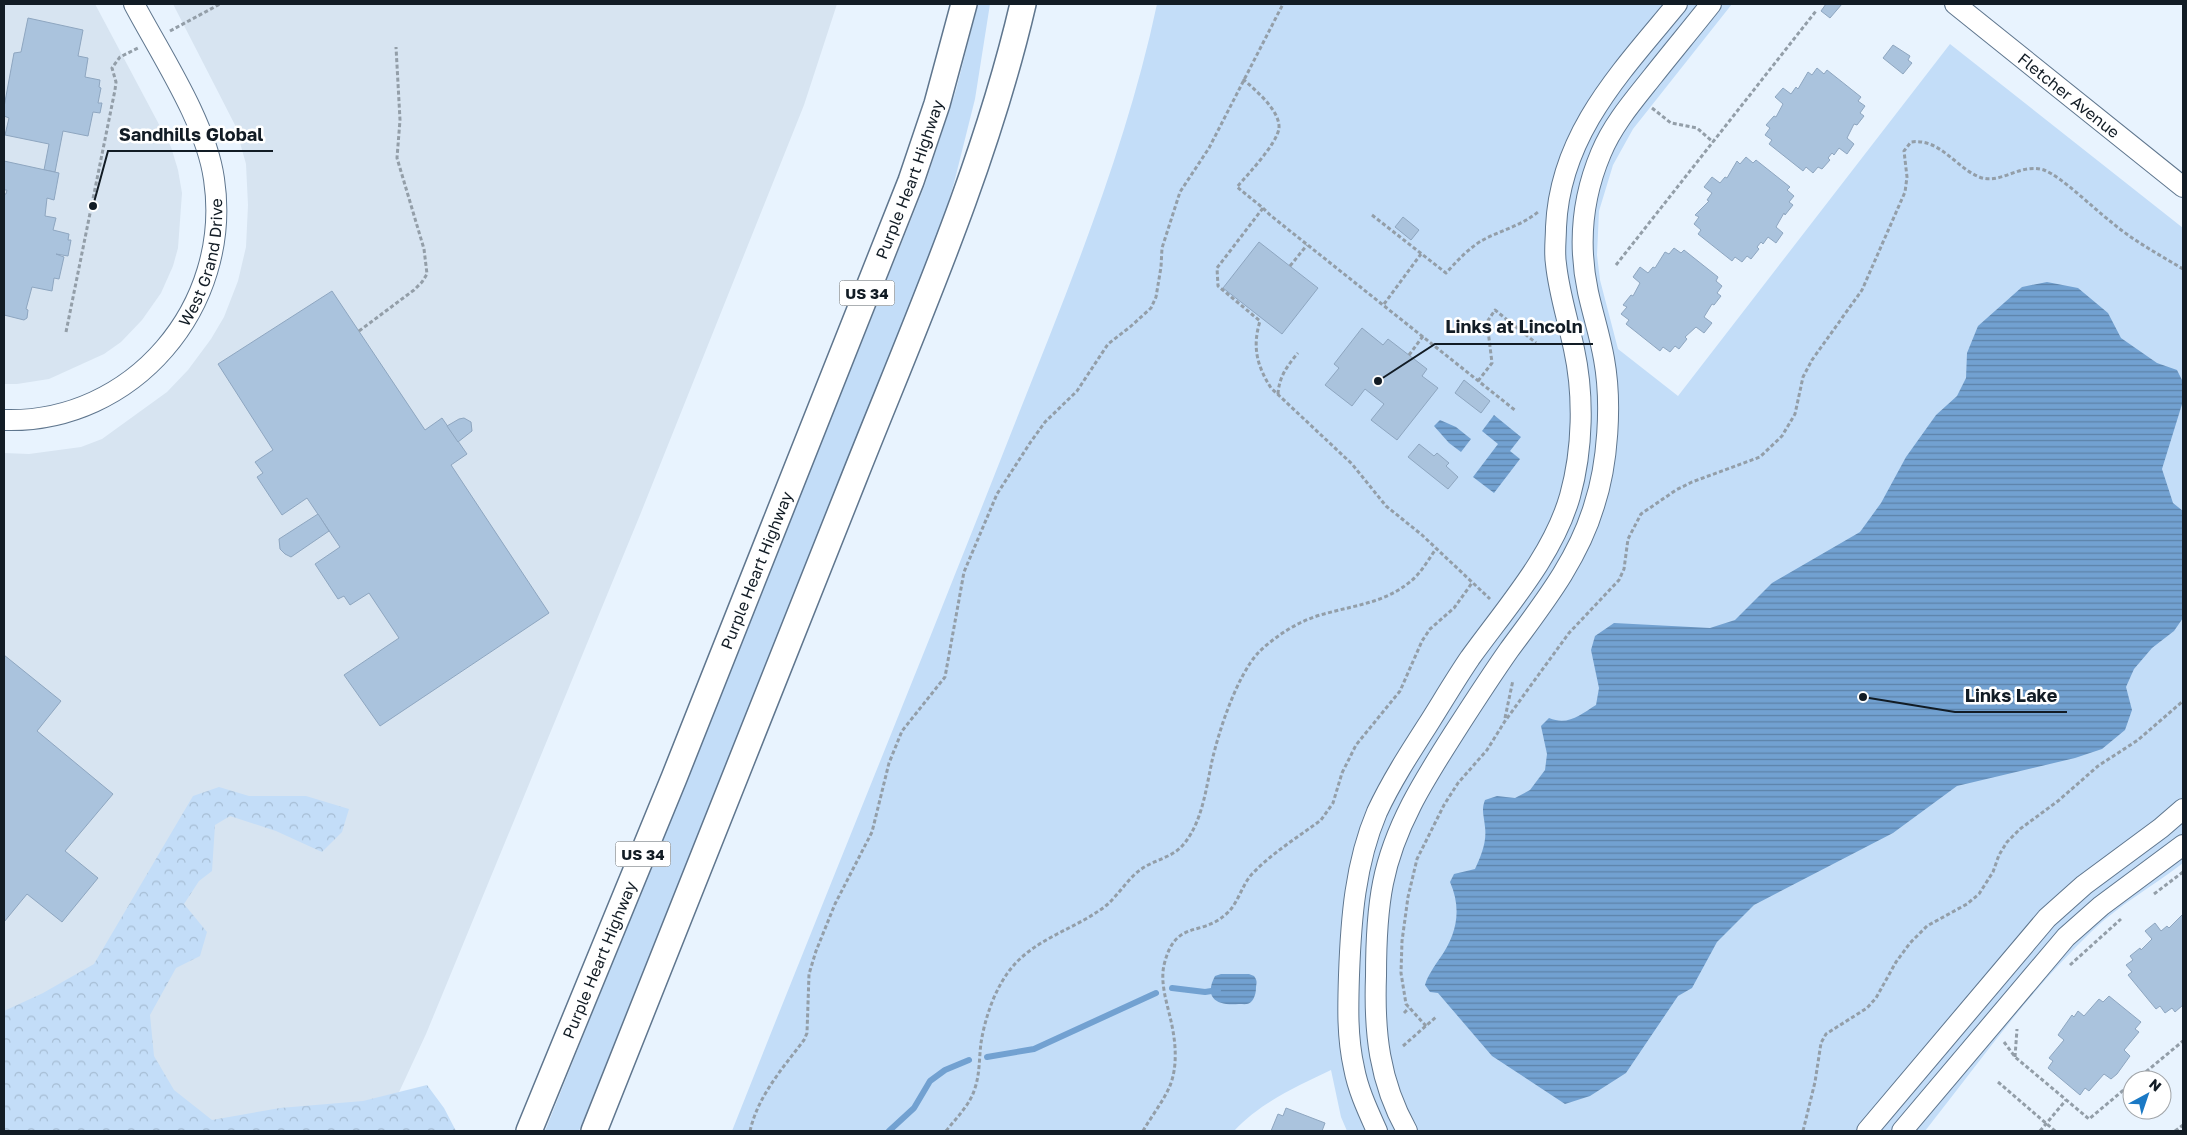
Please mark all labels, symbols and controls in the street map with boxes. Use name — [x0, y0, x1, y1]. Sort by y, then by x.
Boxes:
street label: Fletcher Avenue — [2014, 49, 2124, 142]
street label: Purple Heart Highway — [871, 97, 948, 262]
callout: Sandhills Global — [108, 118, 273, 151]
text: Sandhills Global — [119, 123, 263, 145]
street label: West Grand Drive — [174, 198, 226, 330]
road number: US 34 — [840, 280, 894, 306]
callout: Links at Lincoln — [1435, 311, 1593, 344]
text: Links at Lincoln — [1445, 315, 1583, 337]
street label: Purple Heart Highway — [716, 488, 797, 652]
callout: Links Lake — [1955, 679, 2067, 712]
text: Links Lake — [1965, 684, 2058, 706]
road number: US 34 — [616, 842, 670, 866]
street label: Purple Heart Highway — [558, 878, 641, 1042]
north arrow — [2122, 1070, 2172, 1120]
text: N — [2146, 1075, 2165, 1095]

